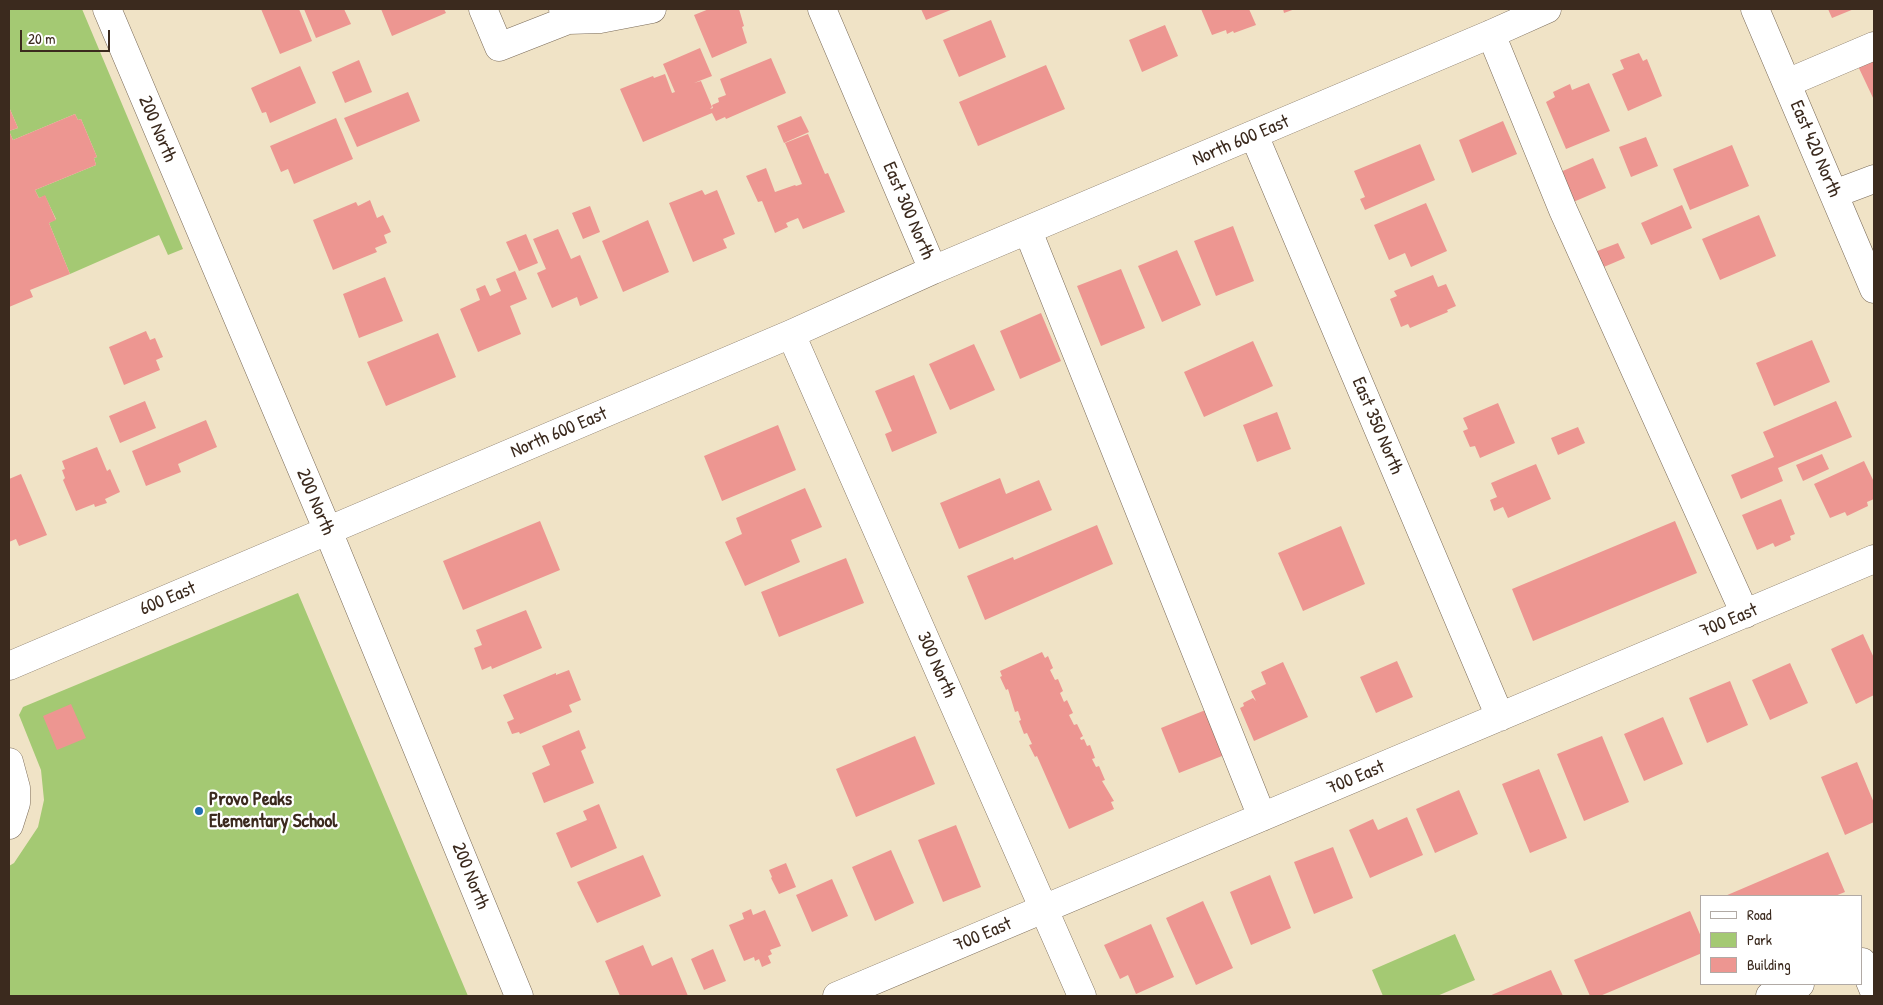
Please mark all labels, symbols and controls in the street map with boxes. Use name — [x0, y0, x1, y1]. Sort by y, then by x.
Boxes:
scale bar — [22, 20, 112, 52]
text: 20 m — [28, 28, 55, 49]
street label: 200 North — [133, 92, 181, 166]
street label: East 420 North — [1784, 97, 1846, 201]
street label: North 600 East — [1189, 110, 1293, 172]
street label: East 300 North — [877, 159, 939, 263]
street label: East 350 North — [1346, 374, 1408, 478]
street label: North 600 East — [507, 402, 611, 464]
street label: 200 North — [291, 465, 339, 539]
street label: 600 East — [137, 577, 199, 621]
street label: 700 East — [1697, 599, 1761, 643]
street label: 300 North — [911, 629, 961, 701]
street label: 700 East — [1324, 756, 1388, 800]
place label: Provo Peaks Elementary School — [209, 789, 337, 833]
marker: Provo Peaks Elementary School — [193, 805, 205, 817]
street label: 200 North — [446, 839, 494, 913]
legend — [1700, 895, 1863, 985]
text: Road — [1747, 904, 1772, 925]
street label: 700 East — [951, 913, 1015, 957]
text: Park — [1747, 929, 1772, 950]
text: Building — [1747, 954, 1791, 975]

